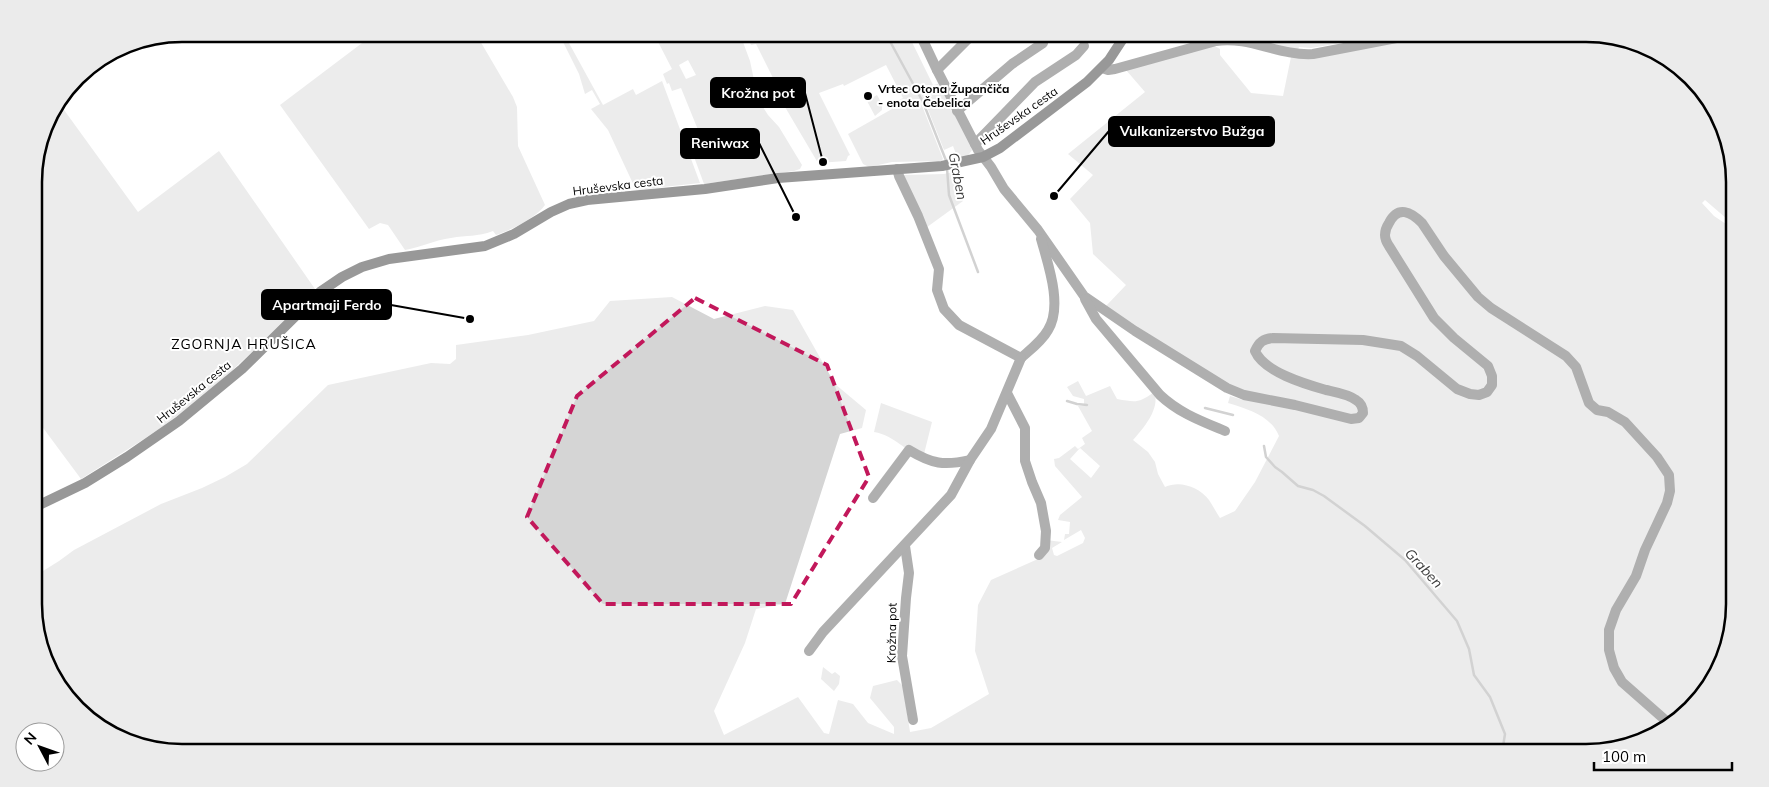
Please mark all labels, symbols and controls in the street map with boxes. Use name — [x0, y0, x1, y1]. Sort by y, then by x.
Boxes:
callout: Krožna pot — [711, 78, 805, 107]
place label: Vrtec Otona Župančiča - enota Čebelica — [877, 81, 1010, 110]
street label: Hruševska cesta — [977, 83, 1060, 148]
text: Krožna pot — [721, 84, 795, 102]
marker: Vrtec Otona Župančiča - enota Čebelica — [862, 90, 874, 102]
callout: Vulkanizerstvo Bužga — [1109, 117, 1274, 146]
text: Vulkanizerstvo Bužga — [1119, 122, 1264, 140]
callout: Reniwax — [681, 129, 759, 158]
text: Reniwax — [691, 134, 749, 152]
water label: Graben — [945, 151, 971, 201]
street label: Hruševska cesta — [572, 173, 664, 199]
callout: Apartmaji Ferdo — [262, 290, 391, 319]
text: Apartmaji Ferdo — [272, 296, 382, 314]
district label: ZGORNJA HRUŠICA — [171, 335, 317, 353]
street label: Hruševska cesta — [154, 357, 234, 426]
water label: Graben — [1401, 544, 1447, 592]
street label: Krožna pot — [883, 603, 900, 663]
north arrow — [15, 722, 65, 772]
text: N — [20, 729, 40, 748]
scale bar — [1594, 740, 1732, 772]
text: 100 m — [1602, 747, 1646, 766]

